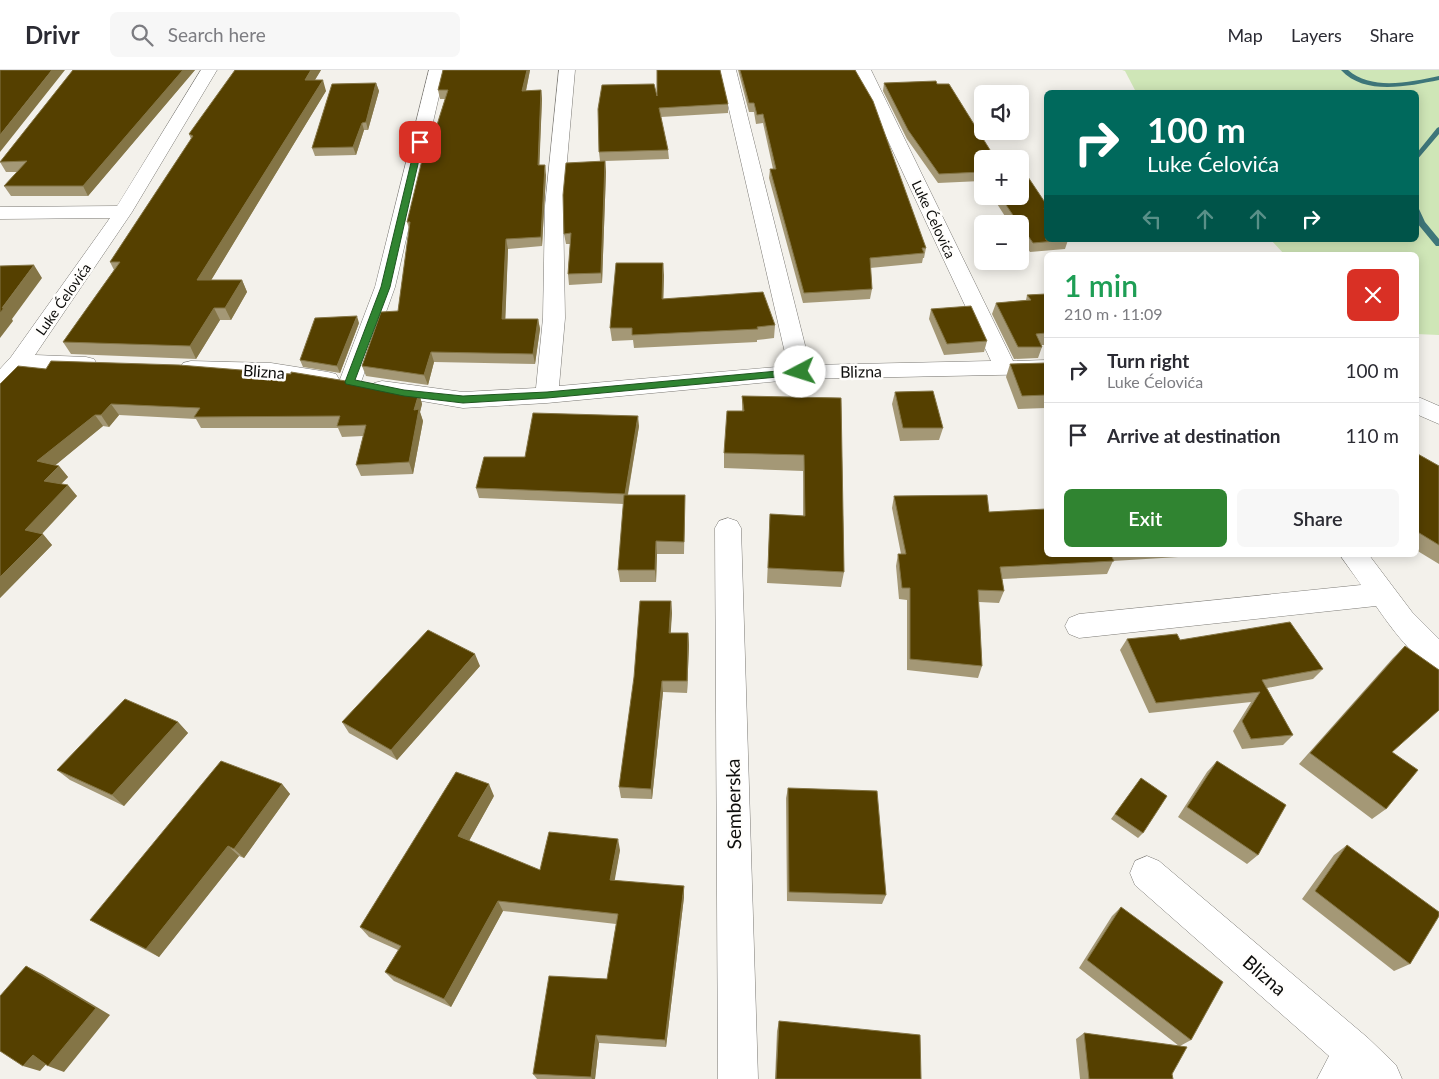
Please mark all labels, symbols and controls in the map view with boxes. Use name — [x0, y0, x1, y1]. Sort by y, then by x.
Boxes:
search box — [110, 12, 460, 57]
text: Drivr — [25, 20, 80, 49]
icon: search — [128, 21, 156, 49]
text: Search here — [168, 23, 266, 46]
text: Map — [1227, 24, 1263, 46]
text: Layers — [1291, 24, 1342, 46]
text: Share — [1370, 24, 1414, 46]
map controls — [974, 85, 1029, 270]
button: sound — [974, 85, 1029, 140]
text: 100 m — [1147, 108, 1246, 150]
icon: right — [1064, 110, 1129, 175]
pin — [399, 121, 441, 163]
icon: arrive — [406, 128, 434, 156]
button: + — [974, 150, 1029, 205]
text: Luke Ćelovića — [1147, 150, 1279, 177]
street label: Luke Ćelovića — [909, 177, 960, 261]
icon: left — [1138, 205, 1166, 233]
icon: ahead — [1191, 205, 1219, 233]
icon: ahead — [1244, 205, 1272, 233]
icon: right — [1297, 205, 1325, 233]
button: − — [974, 215, 1029, 270]
street label: Luke Ćelovića — [32, 260, 94, 338]
text: 1 min — [1064, 267, 1138, 303]
button: close — [1347, 269, 1399, 321]
text: 210 m · 11:09 — [1064, 304, 1163, 323]
position arrow — [773, 345, 825, 397]
text: Turn right — [1107, 349, 1189, 372]
icon: right — [1064, 356, 1092, 384]
text: 100 m — [1345, 359, 1399, 382]
street label: Blizna — [242, 360, 286, 382]
street label: Blizna — [840, 361, 882, 381]
text: Luke Ćelovića — [1107, 372, 1203, 391]
icon: arrive — [1064, 421, 1092, 449]
text: Arrive at destination — [1107, 424, 1280, 447]
text: 110 m — [1345, 424, 1399, 447]
button: Exit — [1064, 489, 1227, 547]
button: Share — [1237, 489, 1399, 547]
street label: Semberska — [721, 758, 745, 850]
street label: Blizna — [1239, 950, 1291, 1000]

